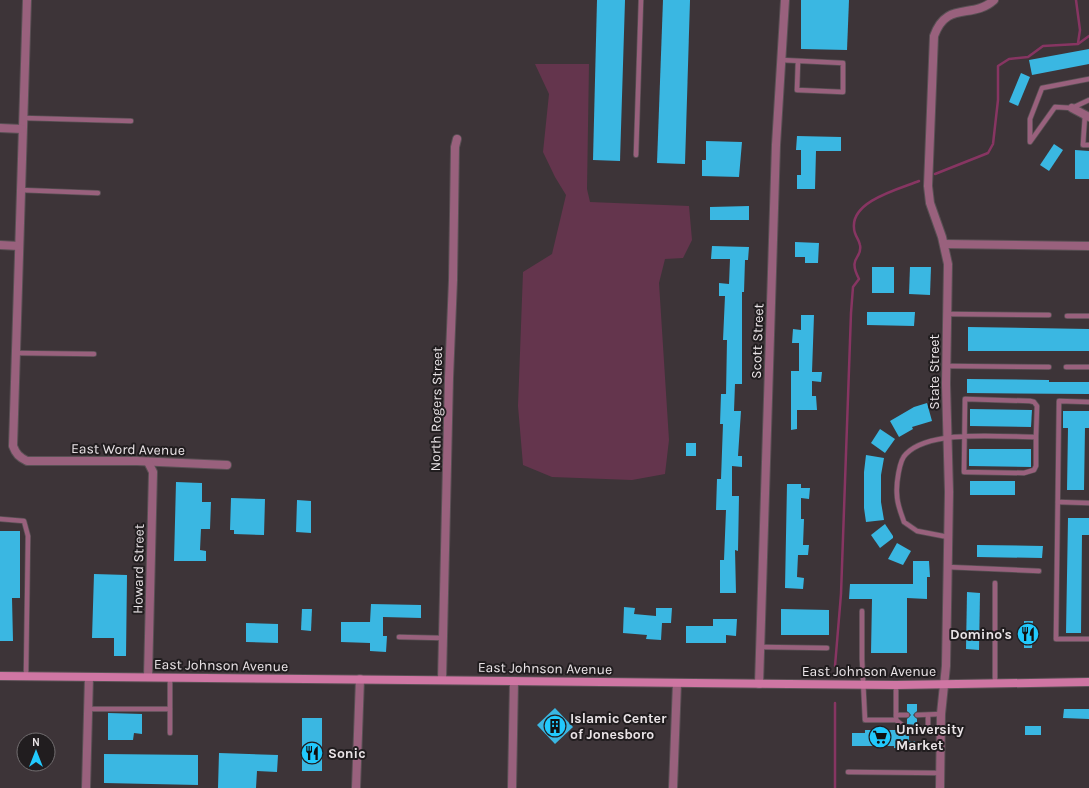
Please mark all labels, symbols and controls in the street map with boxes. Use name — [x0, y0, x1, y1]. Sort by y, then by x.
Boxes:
street label: Scott Street — [748, 303, 767, 379]
street label: State Street — [926, 334, 943, 410]
street label: North Rogers Street — [427, 346, 446, 472]
street label: East Word Avenue — [71, 440, 185, 459]
street label: Howard Street — [129, 524, 148, 614]
restaurant icon: Domino's — [1015, 621, 1041, 647]
place label: Domino's — [950, 626, 1012, 643]
street label: East Johnson Avenue — [154, 656, 288, 675]
street label: East Johnson Avenue — [478, 659, 612, 678]
street label: East Johnson Avenue — [802, 663, 936, 680]
place label: Islamic Center of Jonesboro — [570, 710, 667, 743]
building icon: Islamic Center of Jonesboro — [542, 713, 568, 739]
place label: University Market — [896, 721, 964, 754]
supermarket icon: University Market — [867, 724, 893, 750]
north arrow — [16, 732, 56, 772]
text: N — [32, 736, 40, 749]
restaurant icon: Sonic — [299, 740, 325, 766]
place label: Sonic — [328, 745, 366, 762]

